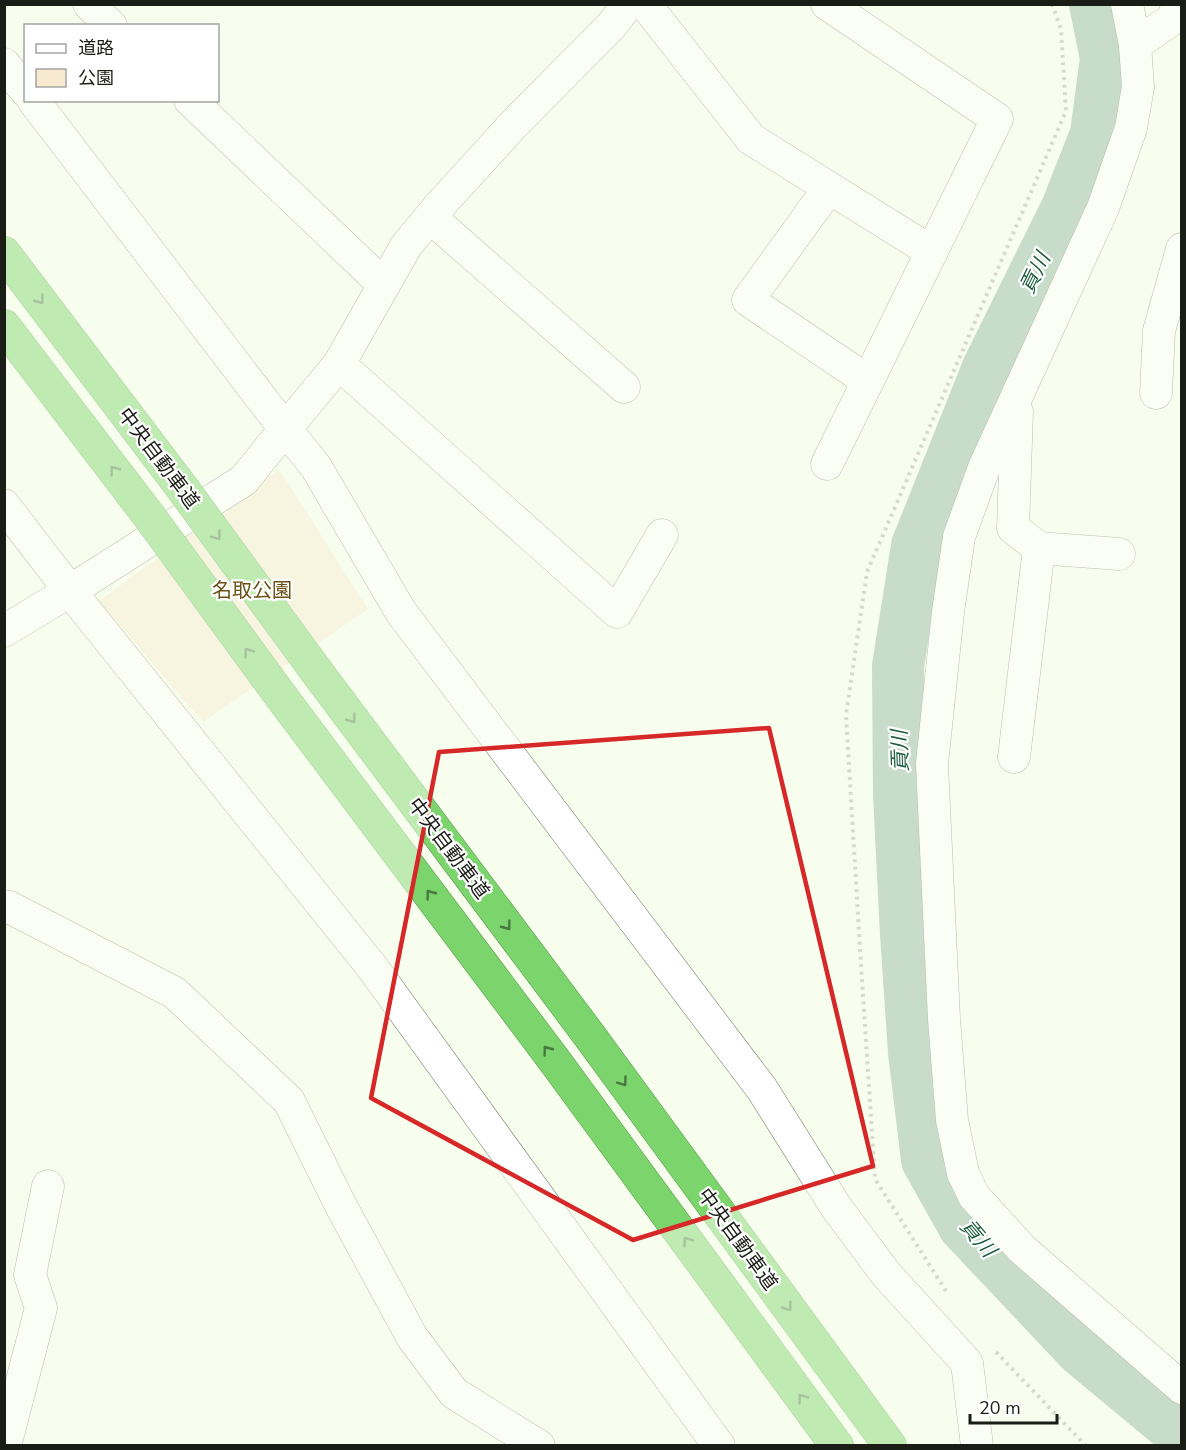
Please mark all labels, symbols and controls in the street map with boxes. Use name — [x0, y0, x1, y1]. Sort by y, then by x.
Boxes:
legend — [24, 24, 219, 102]
text: 道路 — [78, 36, 114, 60]
text: 公園 — [78, 66, 114, 90]
water label: 貢川 — [1013, 246, 1058, 298]
one-way arrow — [32, 293, 43, 304]
street label: 中央自動車道 — [112, 402, 205, 514]
one-way arrow — [110, 465, 121, 476]
one-way arrow — [210, 530, 221, 541]
park label: 名取公園 — [212, 577, 292, 604]
one-way arrow — [245, 647, 256, 658]
one-way arrow — [345, 712, 356, 723]
water label: 貢川 — [885, 728, 915, 772]
street label: 中央自動車道 — [402, 792, 495, 904]
one-way arrow — [426, 890, 437, 901]
one-way arrow — [500, 919, 511, 930]
one-way arrow — [543, 1046, 554, 1057]
one-way arrow — [616, 1075, 627, 1086]
street label: 中央自動車道 — [691, 1183, 784, 1296]
water label: 貢川 — [954, 1213, 1004, 1265]
one-way arrow — [683, 1237, 694, 1248]
one-way arrow — [781, 1300, 792, 1311]
scale bar — [970, 1387, 1057, 1425]
one-way arrow — [798, 1394, 809, 1405]
text: 20 m — [979, 1396, 1021, 1420]

